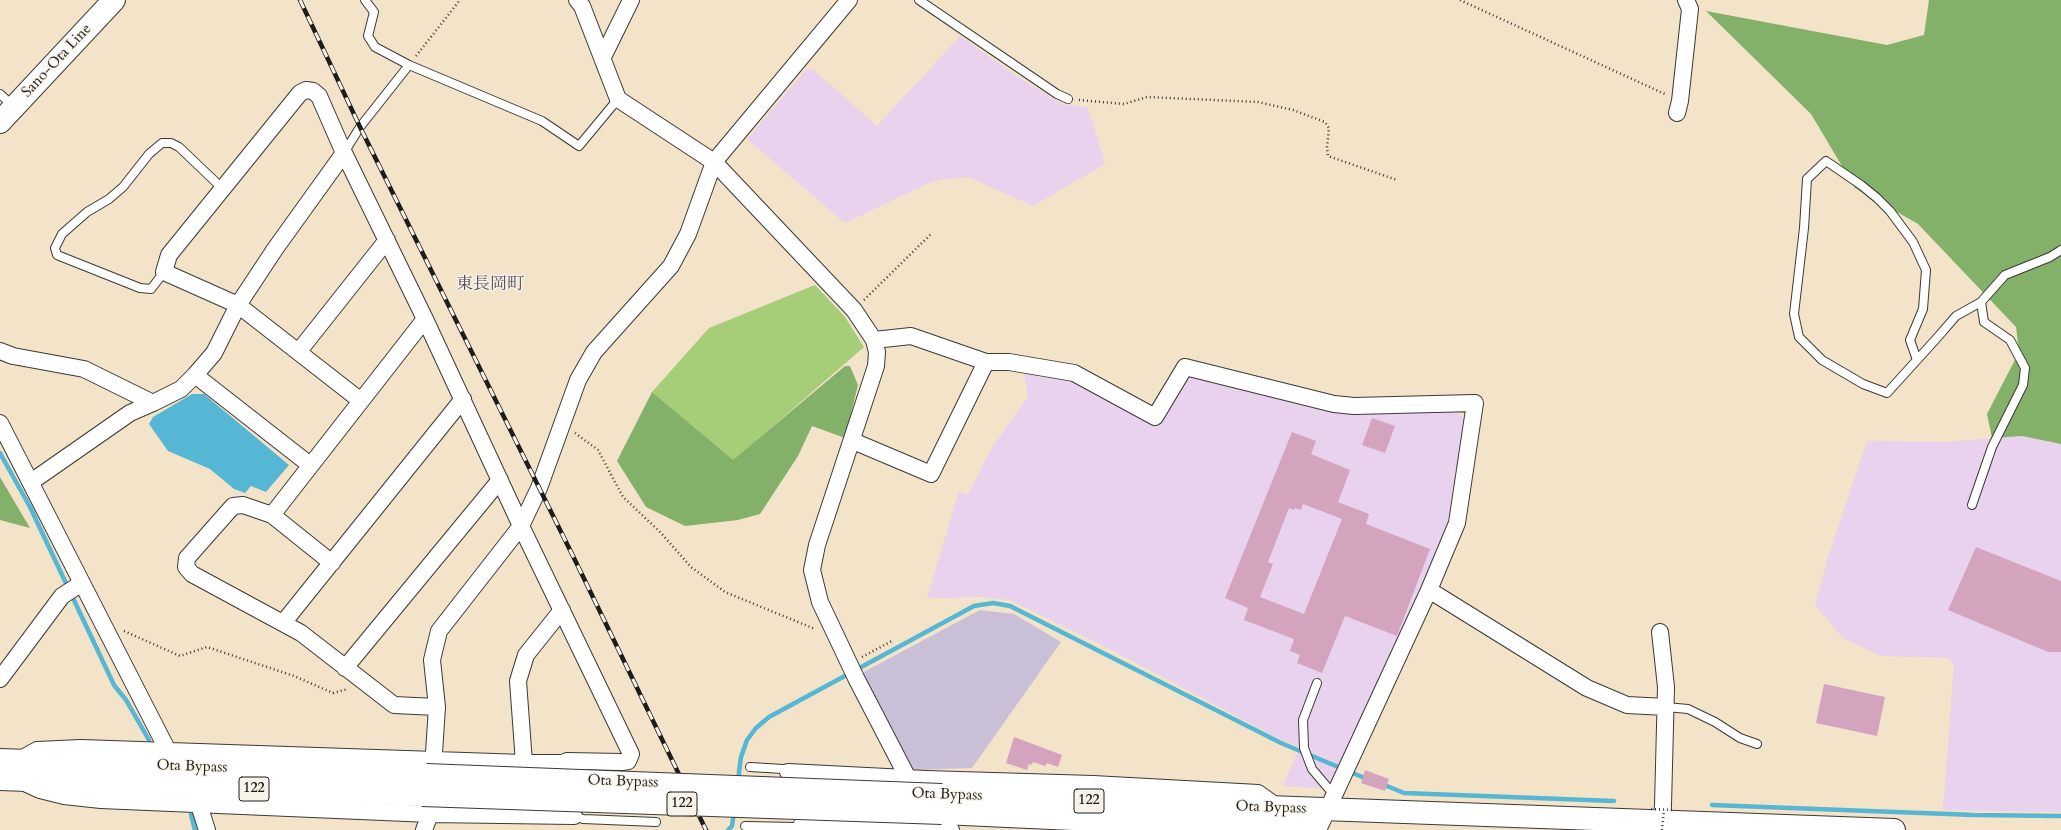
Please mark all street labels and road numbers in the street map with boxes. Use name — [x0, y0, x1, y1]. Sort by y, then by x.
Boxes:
street label: Sano-Ota Line — [18, 20, 96, 102]
street label: Ota Bypass — [156, 757, 228, 777]
street label: Ota Bypass — [587, 772, 659, 792]
road number: 122 — [239, 777, 269, 801]
street label: Ota Bypass — [911, 785, 983, 805]
road number: 122 — [1074, 789, 1104, 813]
road number: 122 — [667, 792, 697, 816]
street label: Ota Bypass — [1235, 798, 1307, 818]

